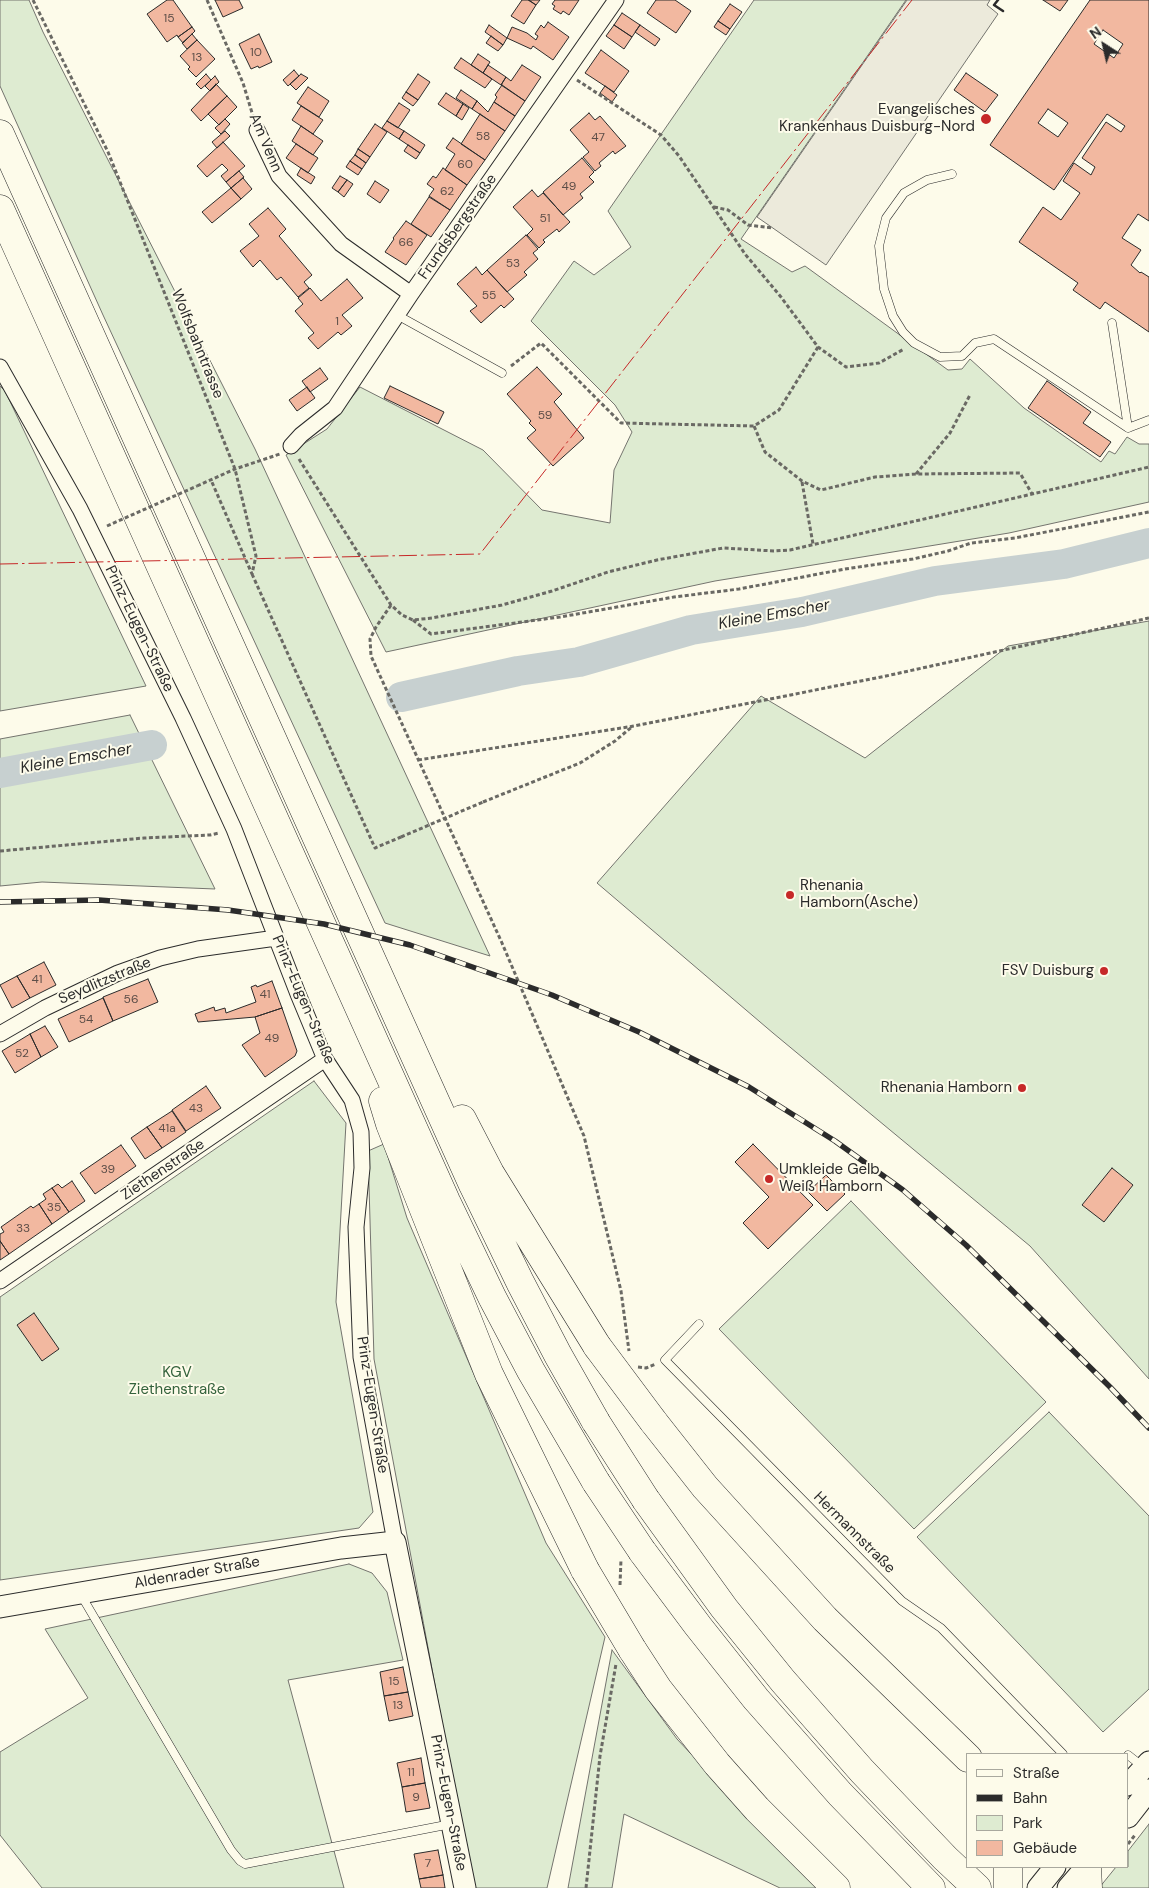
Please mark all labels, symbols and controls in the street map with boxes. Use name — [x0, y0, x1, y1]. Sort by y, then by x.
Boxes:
house number: 15 — [163, 12, 175, 26]
north arrow — [1079, 20, 1129, 70]
text: N — [1086, 22, 1105, 43]
house number: 10 — [250, 46, 262, 60]
house number: 13 — [192, 51, 202, 65]
place label: Evangelisches Krankenhaus Duisburg-Nord — [779, 101, 975, 136]
street label: Am Venn — [245, 111, 285, 175]
marker: Evangelisches Krankenhaus Duisburg-Nord — [979, 112, 993, 126]
house number: 58 — [476, 130, 490, 144]
house number: 47 — [591, 131, 605, 145]
house number: 60 — [457, 158, 473, 172]
street label: Frundsbergstraße — [415, 171, 501, 283]
house number: 49 — [562, 180, 576, 194]
house number: 62 — [440, 185, 454, 199]
house number: 51 — [539, 212, 551, 226]
house number: 66 — [398, 236, 414, 250]
house number: 53 — [506, 257, 520, 271]
street label: Wolfsbahntrasse — [167, 287, 227, 401]
house number: 55 — [482, 289, 496, 303]
house number: 1 — [335, 315, 339, 329]
house number: 59 — [538, 409, 552, 423]
street label: Prinz-Eugen-Straße — [101, 563, 177, 695]
water label: Kleine Emscher — [717, 596, 831, 634]
water label: Kleine Emscher — [19, 740, 133, 778]
place label: Rhenania Hamborn(Asche) — [800, 877, 918, 912]
marker: Rhenania Hamborn(Asche) — [784, 889, 796, 901]
street label: Prinz-Eugen-Straße — [268, 933, 338, 1067]
street label: Seydlitzstraße — [56, 953, 154, 1009]
place label: FSV Duisburg — [1002, 962, 1094, 980]
marker: FSV Duisburg — [1098, 965, 1110, 977]
house number: 41 — [31, 973, 43, 987]
house number: 41 — [259, 988, 271, 1002]
house number: 56 — [124, 993, 138, 1007]
house number: 54 — [79, 1013, 93, 1027]
house number: 49 — [265, 1032, 279, 1046]
house number: 52 — [15, 1047, 29, 1061]
place label: Rhenania Hamborn — [881, 1079, 1012, 1097]
marker: Rhenania Hamborn — [1016, 1082, 1028, 1094]
house number: 43 — [189, 1102, 203, 1116]
house number: 41a — [158, 1122, 176, 1136]
street label: Ziethenstraße — [118, 1136, 208, 1204]
place label: Umkleide Gelb Weiß Hamborn — [779, 1161, 883, 1196]
house number: 39 — [101, 1163, 115, 1177]
marker: Umkleide Gelb Weiß Hamborn — [763, 1173, 775, 1185]
house number: 35 — [47, 1201, 61, 1215]
house number: 33 — [16, 1222, 30, 1236]
street label: Prinz-Eugen-Straße — [352, 1335, 392, 1475]
park label: KGV Ziethenstraße — [129, 1364, 225, 1399]
street label: Hermannstraße — [809, 1488, 899, 1578]
street label: Aldenrader Straße — [133, 1553, 261, 1593]
house number: 15 — [388, 1675, 400, 1689]
house number: 13 — [393, 1699, 403, 1713]
street label: Prinz-Eugen-Straße — [426, 1733, 470, 1873]
legend — [966, 1753, 1129, 1868]
text: Straße — [1013, 1763, 1060, 1783]
house number: 11 — [407, 1766, 415, 1780]
text: Bahn — [1013, 1788, 1047, 1808]
house number: 9 — [412, 1791, 420, 1805]
text: Park — [1013, 1813, 1043, 1833]
text: Gebäude — [1013, 1838, 1077, 1858]
house number: 7 — [425, 1857, 431, 1871]

